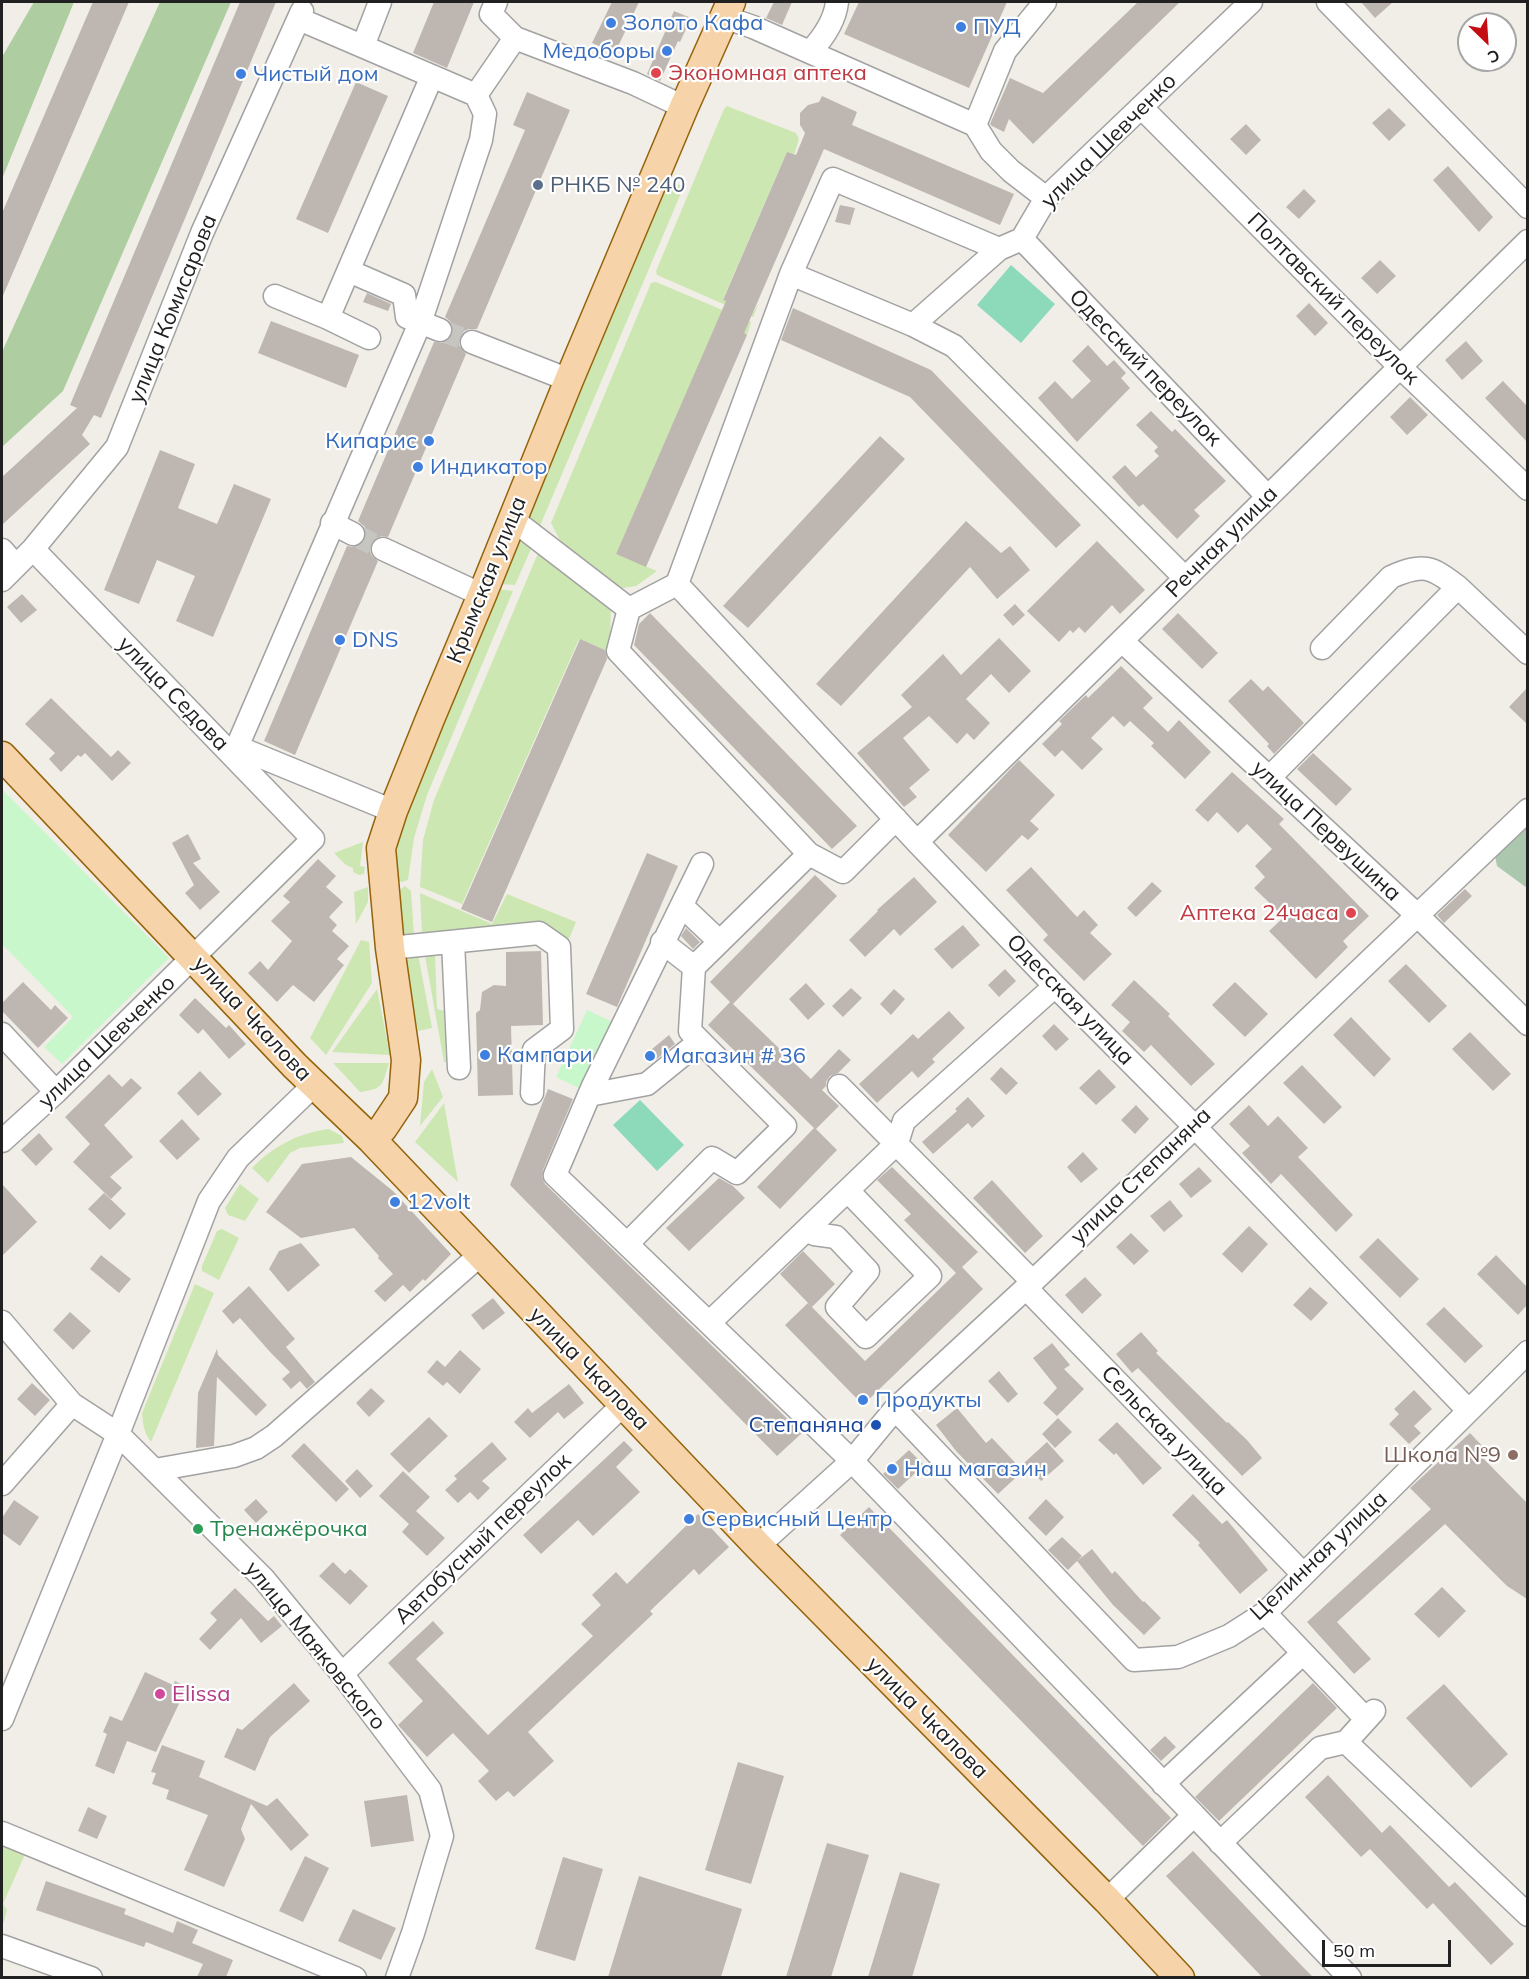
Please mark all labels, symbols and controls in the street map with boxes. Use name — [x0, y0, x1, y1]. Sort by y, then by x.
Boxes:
place label: Золото Кафа — [623, 10, 763, 36]
north arrow — [1457, 12, 1517, 72]
place label: ПУД — [973, 14, 1021, 40]
marker: Золото Кафа — [604, 16, 618, 30]
marker: ПУД — [954, 20, 968, 34]
place label: Медоборы — [542, 38, 655, 64]
marker: Медоборы — [660, 44, 674, 58]
text: С — [1485, 45, 1503, 68]
place label: Экономная аптека — [668, 60, 867, 86]
place label: Чистый дом — [253, 61, 379, 87]
marker: Экономная аптека — [649, 66, 663, 80]
marker: Чистый дом — [234, 67, 248, 81]
street label: улица Шевченко — [1036, 68, 1182, 214]
place label: РНКБ № 240 — [550, 172, 685, 198]
marker: РНКБ № 240 — [531, 178, 545, 192]
street label: Полтавский переулок — [1242, 208, 1424, 390]
street label: улица Комисарова — [123, 211, 223, 407]
street label: Одесский переулок — [1063, 284, 1227, 452]
place label: Кипарис — [325, 428, 417, 454]
marker: Кипарис — [422, 434, 436, 448]
place label: Индикатор — [430, 454, 547, 480]
marker: Индикатор — [411, 460, 425, 474]
street label: Речная улица — [1161, 481, 1283, 603]
street label: Крымская улица — [442, 493, 532, 667]
place label: DNS — [352, 627, 399, 653]
street label: улица Седова — [112, 631, 234, 757]
marker: DNS — [333, 633, 347, 647]
street label: улица Первушина — [1246, 755, 1406, 907]
place label: Аптека 24часа — [1180, 900, 1339, 926]
marker: Аптека 24часа — [1344, 906, 1358, 920]
street label: Одесская улица — [1001, 929, 1139, 1071]
street label: улица Чкалова — [187, 951, 317, 1087]
street label: улица Шевченко — [33, 970, 181, 1114]
place label: Кампари — [497, 1042, 593, 1068]
place label: Магазин # 36 — [662, 1043, 806, 1069]
marker: Кампари — [478, 1048, 492, 1062]
marker: Магазин # 36 — [643, 1049, 657, 1063]
street label: улица Степаняна — [1065, 1102, 1217, 1250]
place label: 12volt — [407, 1189, 470, 1215]
marker: 12volt — [388, 1195, 402, 1209]
street label: улица Чкалова — [523, 1302, 655, 1436]
street label: Сельская улица — [1095, 1361, 1233, 1501]
place label: Продукты — [875, 1387, 982, 1413]
marker: Продукты — [856, 1393, 870, 1407]
place label: Степаняна — [748, 1412, 864, 1438]
marker: Степаняна — [869, 1418, 883, 1432]
place label: Школа №9 — [1384, 1442, 1501, 1468]
street label: Автобусный переулок — [389, 1448, 577, 1630]
marker: Школа №9 — [1506, 1448, 1520, 1462]
place label: Наш магазин — [904, 1456, 1047, 1482]
marker: Наш магазин — [885, 1462, 899, 1476]
street label: Целинная улица — [1245, 1486, 1393, 1626]
place label: Сервисный Центр — [701, 1506, 893, 1532]
marker: Сервисный Центр — [682, 1512, 696, 1526]
place label: Тренажёрочка — [210, 1516, 368, 1542]
marker: Тренажёрочка — [191, 1522, 205, 1536]
street label: улица Маяковского — [239, 1556, 391, 1736]
street label: улица Чкалова — [860, 1651, 994, 1785]
place label: Elissa — [172, 1681, 230, 1707]
marker: Elissa — [153, 1687, 167, 1701]
scale bar — [1325, 1928, 1454, 1966]
text: 50 m — [1333, 1939, 1375, 1962]

